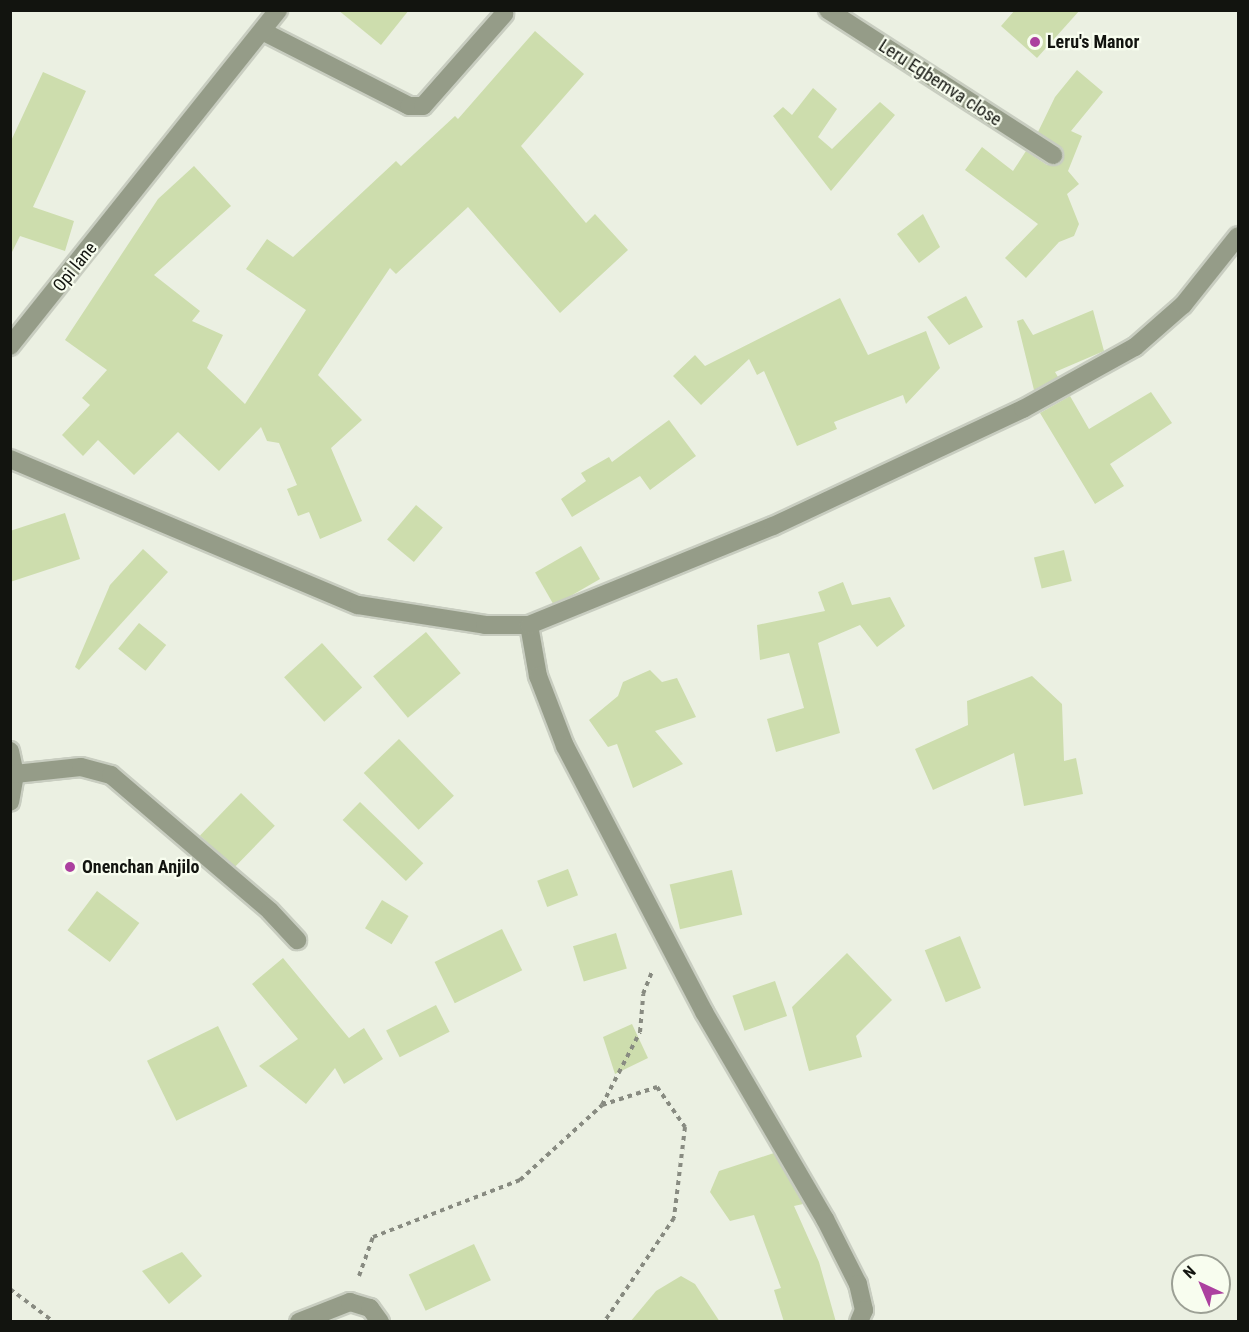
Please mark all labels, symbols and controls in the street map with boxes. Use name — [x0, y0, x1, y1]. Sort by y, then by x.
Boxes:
place label: Leru's Manor — [1047, 31, 1139, 53]
street label: Leru Egbemva close — [874, 35, 1006, 131]
marker: Leru's Manor — [1028, 35, 1042, 49]
street label: Opi lane — [48, 238, 102, 296]
place label: Onenchan Anjilo — [82, 856, 199, 878]
marker: Onenchan Anjilo — [63, 860, 77, 874]
north arrow — [1171, 1254, 1231, 1314]
text: N — [1179, 1262, 1200, 1282]

